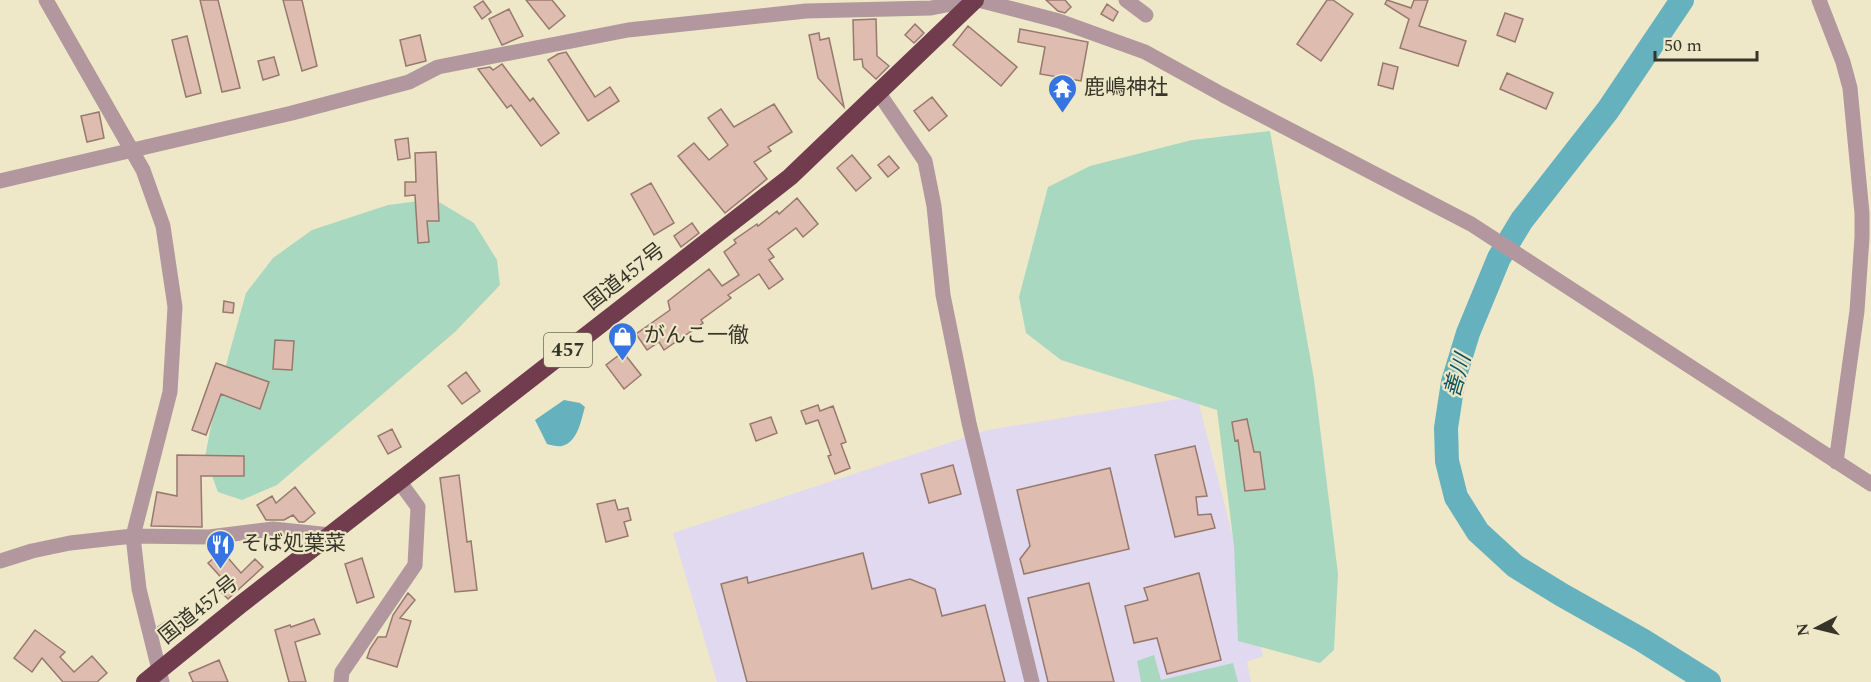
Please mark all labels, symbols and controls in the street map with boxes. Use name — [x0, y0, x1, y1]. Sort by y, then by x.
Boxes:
scale bar — [1655, 24, 1757, 62]
text: 50 m — [1664, 32, 1702, 59]
temple icon: 鹿嶋神社 — [1047, 72, 1079, 114]
place label: 鹿嶋神社 — [1084, 72, 1168, 104]
street label: 国道457号 — [578, 235, 672, 319]
shop icon: がんこ一徹 — [607, 320, 639, 362]
place label: がんこ一徹 — [644, 320, 749, 352]
road number: 457 — [544, 333, 592, 367]
water label: 善川 — [1436, 348, 1480, 402]
restaurant icon: そば処葉菜 — [204, 528, 236, 570]
place label: そば処葉菜 — [241, 528, 346, 560]
street label: 国道457号 — [152, 568, 246, 652]
north arrow — [1787, 598, 1847, 658]
text: N — [1790, 622, 1816, 638]

